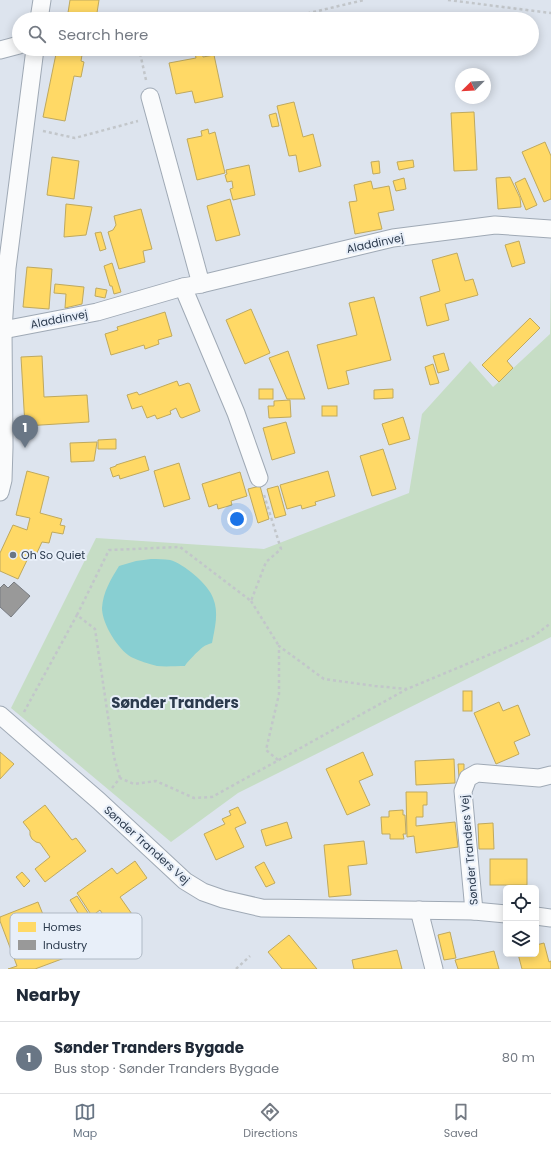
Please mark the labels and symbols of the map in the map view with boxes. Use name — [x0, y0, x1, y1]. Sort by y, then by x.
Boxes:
north arrow — [455, 68, 491, 104]
street label: Aladdinvej — [345, 229, 405, 257]
street label: Aladdinvej — [29, 306, 89, 332]
pin: 1 — [12, 415, 38, 448]
your location — [227, 509, 247, 529]
place label: Oh So Quiet — [21, 547, 85, 563]
marker: Oh So Quiet — [8, 550, 18, 560]
district label: Sønder Tranders — [111, 692, 239, 713]
street label: Sønder Tranders Vej — [456, 794, 482, 906]
street label: Sønder Tranders Vej — [101, 802, 194, 888]
legend — [10, 913, 142, 959]
text: Homes — [43, 919, 82, 935]
text: Industry — [43, 937, 88, 953]

